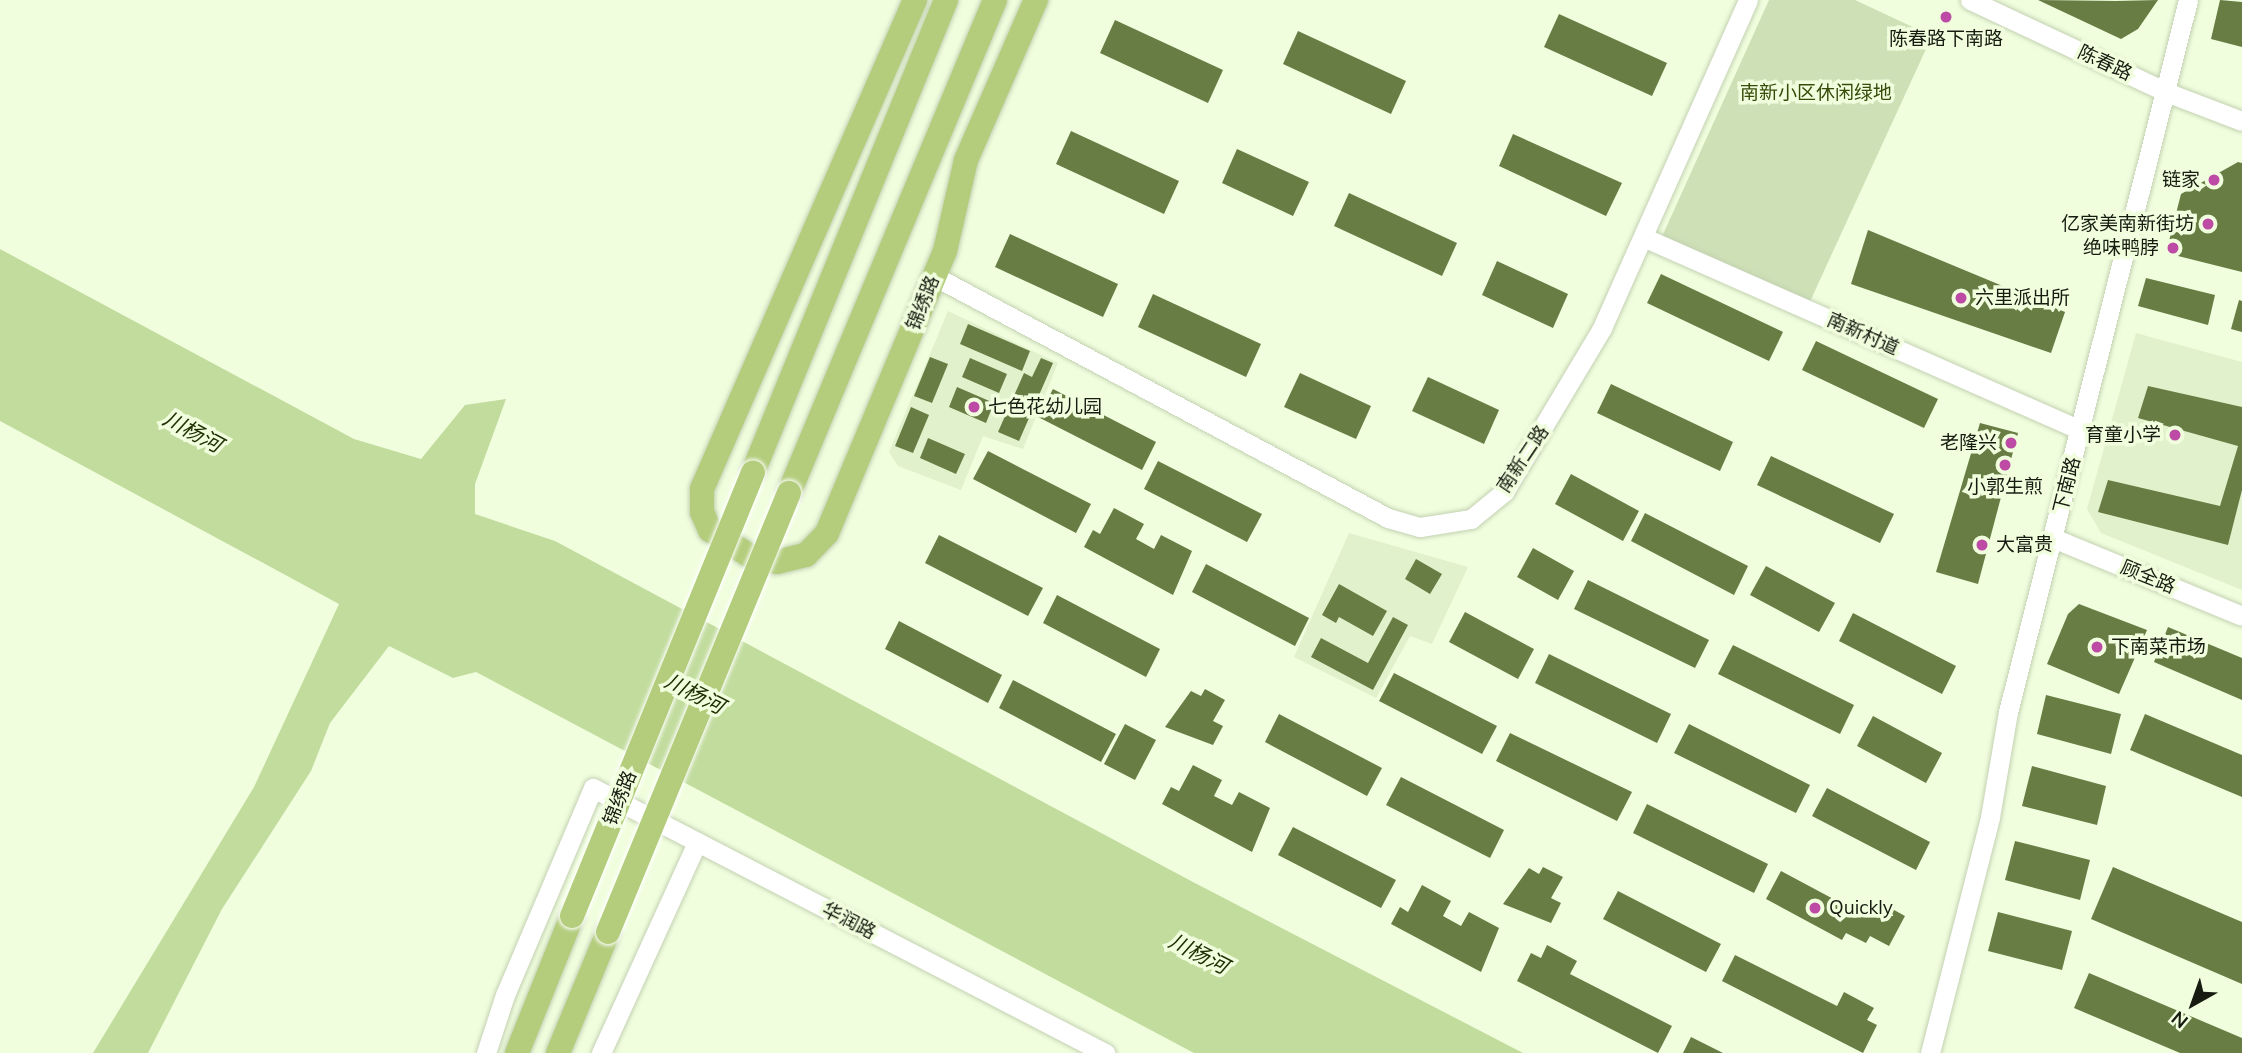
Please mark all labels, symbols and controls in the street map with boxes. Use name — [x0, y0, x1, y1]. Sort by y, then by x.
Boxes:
marker: 陈春路下南路 — [1938, 9, 1954, 25]
place label: 陈春路下南路 — [1889, 28, 2003, 50]
street label: 陈春路 — [2074, 41, 2136, 85]
park label: 南新小区休闲绿地 — [1740, 82, 1892, 104]
place label: 链家 — [2162, 169, 2200, 191]
marker: 链家 — [2206, 172, 2222, 188]
place label: 亿家美南新街坊 — [2061, 213, 2194, 235]
marker: 亿家美南新街坊 — [2200, 216, 2216, 232]
place label: 绝味鸭脖 — [2083, 237, 2159, 259]
marker: 绝味鸭脖 — [2165, 240, 2181, 256]
street label: 锦绣路 — [902, 272, 944, 334]
place label: 六里派出所 — [1975, 287, 2070, 309]
marker: 六里派出所 — [1953, 290, 1969, 306]
street label: 南新村道 — [1824, 308, 1902, 360]
place label: 七色花幼儿园 — [988, 396, 1102, 418]
marker: 七色花幼儿园 — [966, 399, 982, 415]
water label: 川杨河 — [159, 405, 227, 457]
street label: 南新二路 — [1492, 421, 1554, 497]
place label: 育童小学 — [2085, 424, 2161, 446]
marker: 育童小学 — [2167, 427, 2183, 443]
place label: 老隆兴 — [1940, 432, 1997, 454]
marker: 老隆兴 — [2003, 435, 2019, 451]
street label: 下南路 — [2049, 455, 2085, 515]
marker: 小郭生煎 — [1997, 457, 2013, 473]
place label: 小郭生煎 — [1967, 476, 2043, 498]
place label: 大富贵 — [1996, 534, 2053, 556]
marker: 大富贵 — [1974, 537, 1990, 553]
street label: 顾全路 — [2117, 556, 2179, 598]
place label: 下南菜市场 — [2111, 636, 2206, 658]
marker: 下南菜市场 — [2089, 639, 2105, 655]
water label: 川杨河 — [661, 667, 729, 719]
street label: 锦绣路 — [599, 767, 641, 829]
place label: Quickly — [1829, 897, 1893, 919]
street label: 华润路 — [818, 898, 880, 944]
marker: Quickly — [1807, 900, 1823, 916]
water label: 川杨河 — [1165, 927, 1233, 979]
north arrow — [2158, 969, 2228, 1039]
text: N — [2166, 1006, 2193, 1034]

